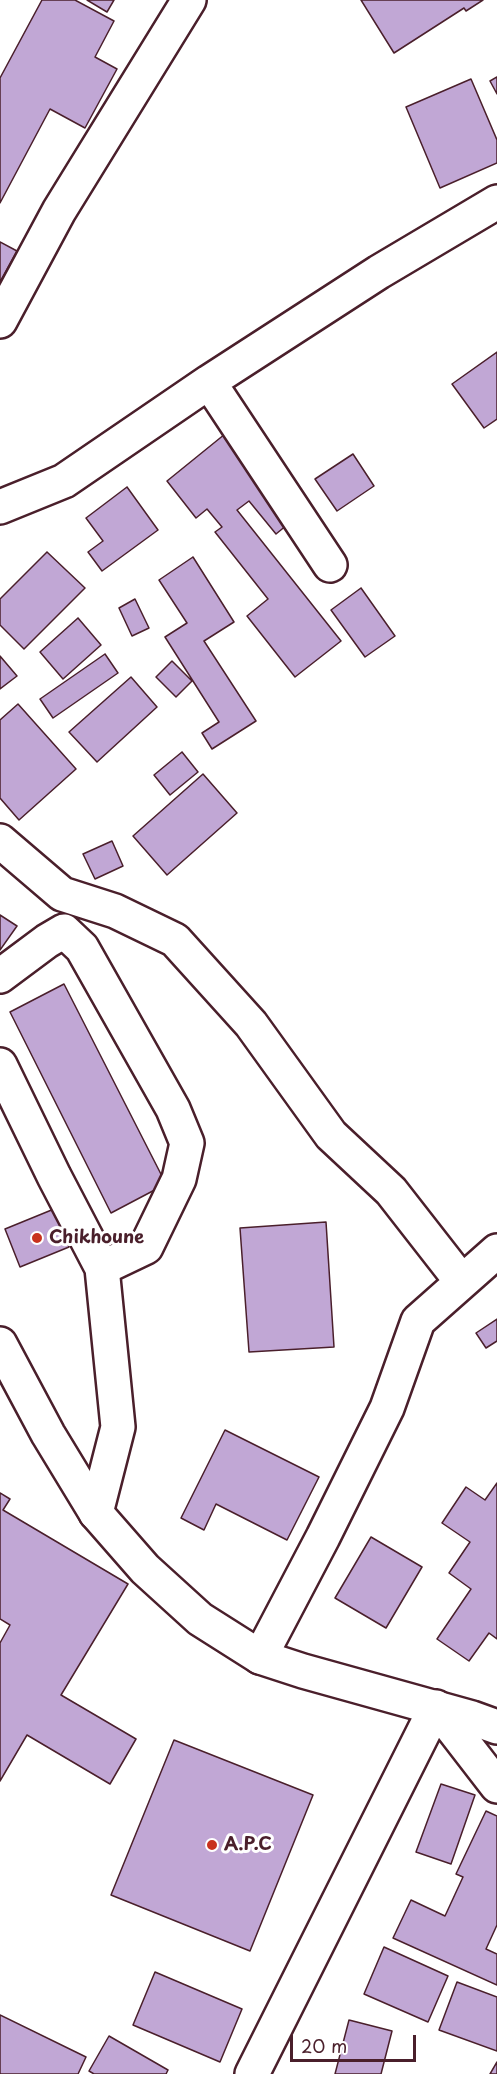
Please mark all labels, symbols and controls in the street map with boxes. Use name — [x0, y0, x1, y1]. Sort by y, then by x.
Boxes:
place label: Chikhoune — [49, 1227, 144, 1249]
marker: Chikhoune — [30, 1231, 44, 1245]
place label: A.P.C — [224, 1834, 272, 1856]
marker: A.P.C — [205, 1838, 219, 1852]
scale bar — [293, 2023, 419, 2061]
text: 20 m — [301, 2032, 347, 2059]

